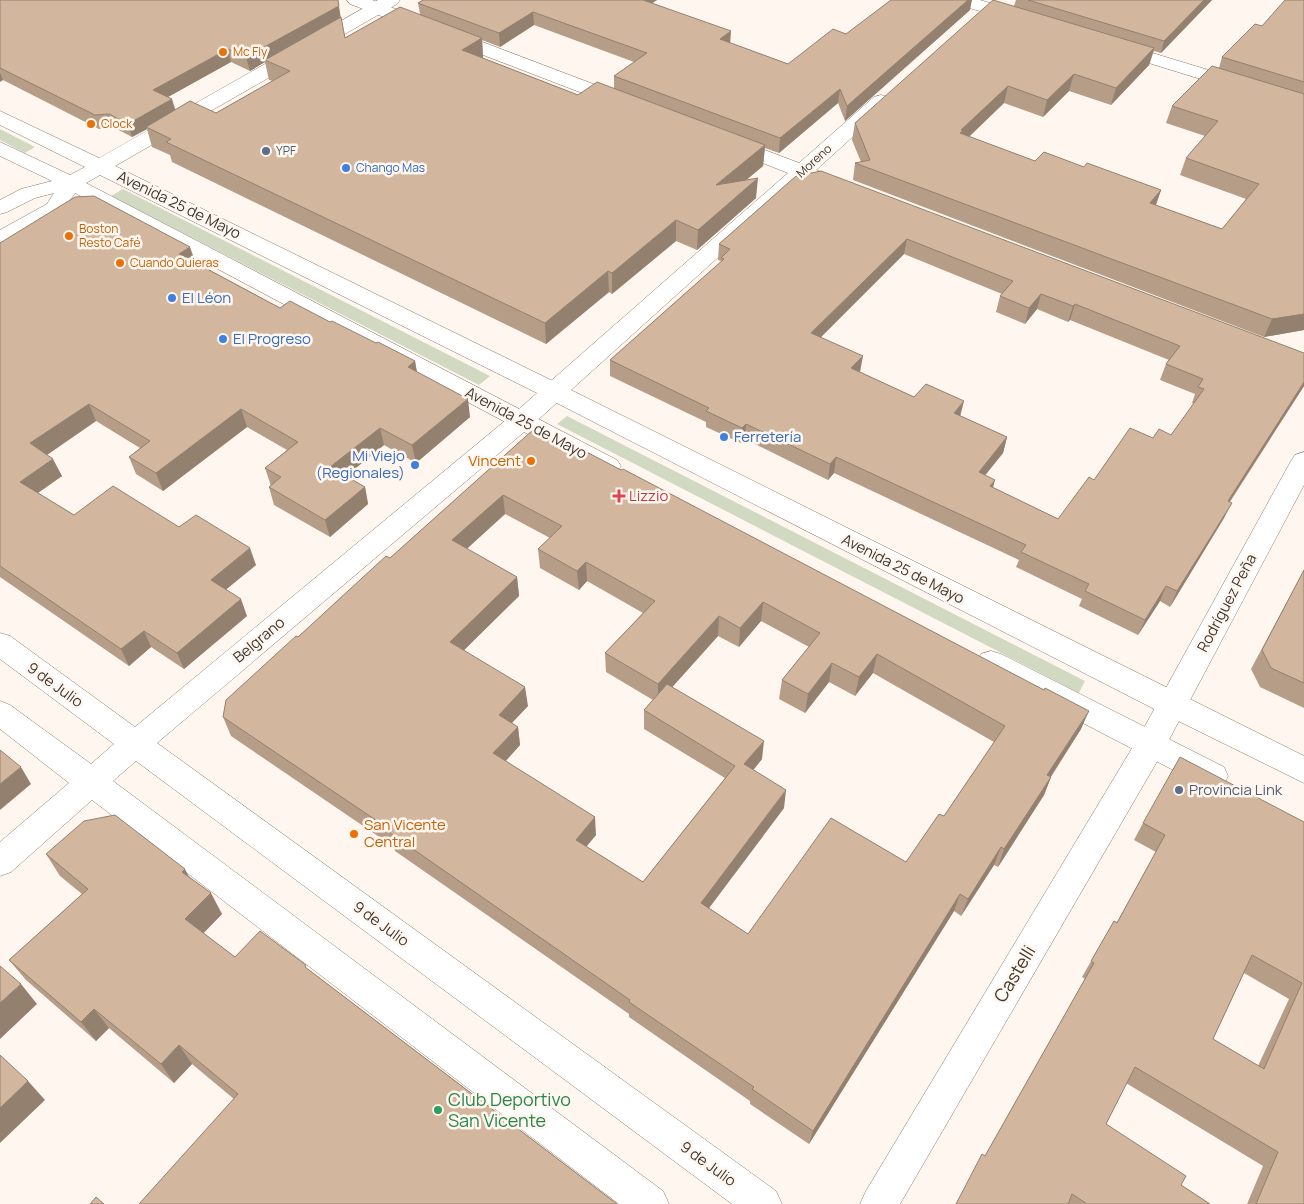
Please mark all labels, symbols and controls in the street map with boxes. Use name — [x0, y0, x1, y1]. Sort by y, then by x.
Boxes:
place label: Mc Fly — [233, 43, 268, 60]
marker: Mc Fly — [217, 46, 229, 58]
place label: Clock — [101, 115, 133, 132]
marker: Clock — [85, 118, 97, 130]
street label: Moreno — [792, 140, 835, 181]
place label: YPF — [276, 142, 296, 159]
marker: YPF — [260, 145, 272, 157]
place label: Chango Mas — [356, 159, 425, 176]
marker: Chango Mas — [340, 162, 352, 174]
street label: Avenida 25 de Mayo — [114, 165, 245, 244]
place label: Boston Resto Café — [79, 220, 140, 251]
marker: Boston Resto Café — [63, 230, 75, 242]
place label: Cuando Quieras — [130, 254, 219, 271]
marker: Cuando Quieras — [114, 257, 126, 269]
place label: El Léon — [182, 287, 231, 308]
marker: El Léon — [166, 292, 178, 304]
place label: El Progreso — [233, 328, 311, 349]
marker: El Progreso — [217, 333, 229, 345]
street label: Avenida 25 de Mayo — [462, 382, 591, 464]
place label: Ferretería — [734, 426, 801, 447]
marker: Ferretería — [718, 431, 730, 443]
place label: Mi Viejo (Regionales) — [316, 445, 405, 483]
place label: Vincent — [468, 450, 521, 471]
marker: Vincent — [525, 455, 537, 467]
marker: Mi Viejo (Regionales) — [409, 459, 421, 471]
place label: Lizzio — [629, 485, 669, 506]
marker: Lizzio — [613, 490, 625, 502]
street label: Avenida 25 de Mayo — [838, 528, 968, 609]
street label: Rodríguez Peña — [1192, 550, 1261, 656]
street label: Belgrano — [228, 612, 289, 667]
street label: 9 de Julio — [23, 657, 88, 712]
place label: Provincia Link — [1189, 779, 1283, 800]
marker: Provincia Link — [1173, 784, 1185, 796]
place label: San Vicente Central — [364, 814, 446, 852]
marker: San Vicente Central — [348, 828, 360, 840]
street label: 9 de Julio — [349, 896, 414, 951]
street label: Castelli — [988, 941, 1040, 1006]
place label: Club Deportivo San Vicente — [448, 1087, 571, 1132]
marker: Club Deportivo San Vicente — [432, 1104, 444, 1116]
street label: 9 de Julio — [676, 1136, 741, 1191]

